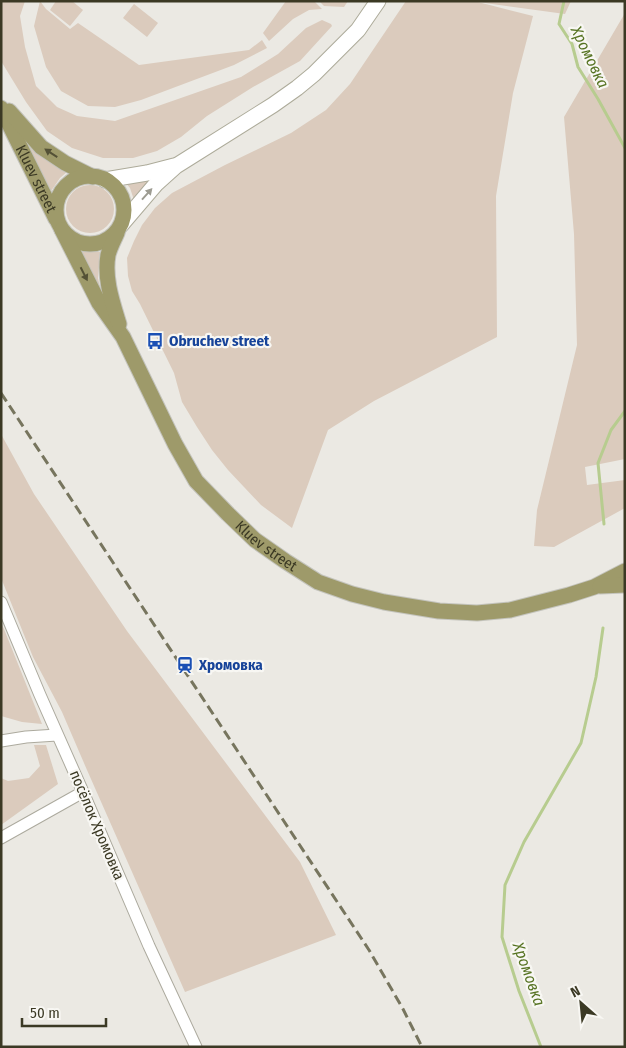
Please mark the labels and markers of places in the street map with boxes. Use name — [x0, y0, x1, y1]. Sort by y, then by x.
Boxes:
bus stop icon: Obruchev street — [145, 331, 165, 351]
place label: Obruchev street — [169, 332, 270, 350]
station icon: Хромовка — [175, 655, 195, 675]
place label: Хромовка — [198, 656, 263, 674]

